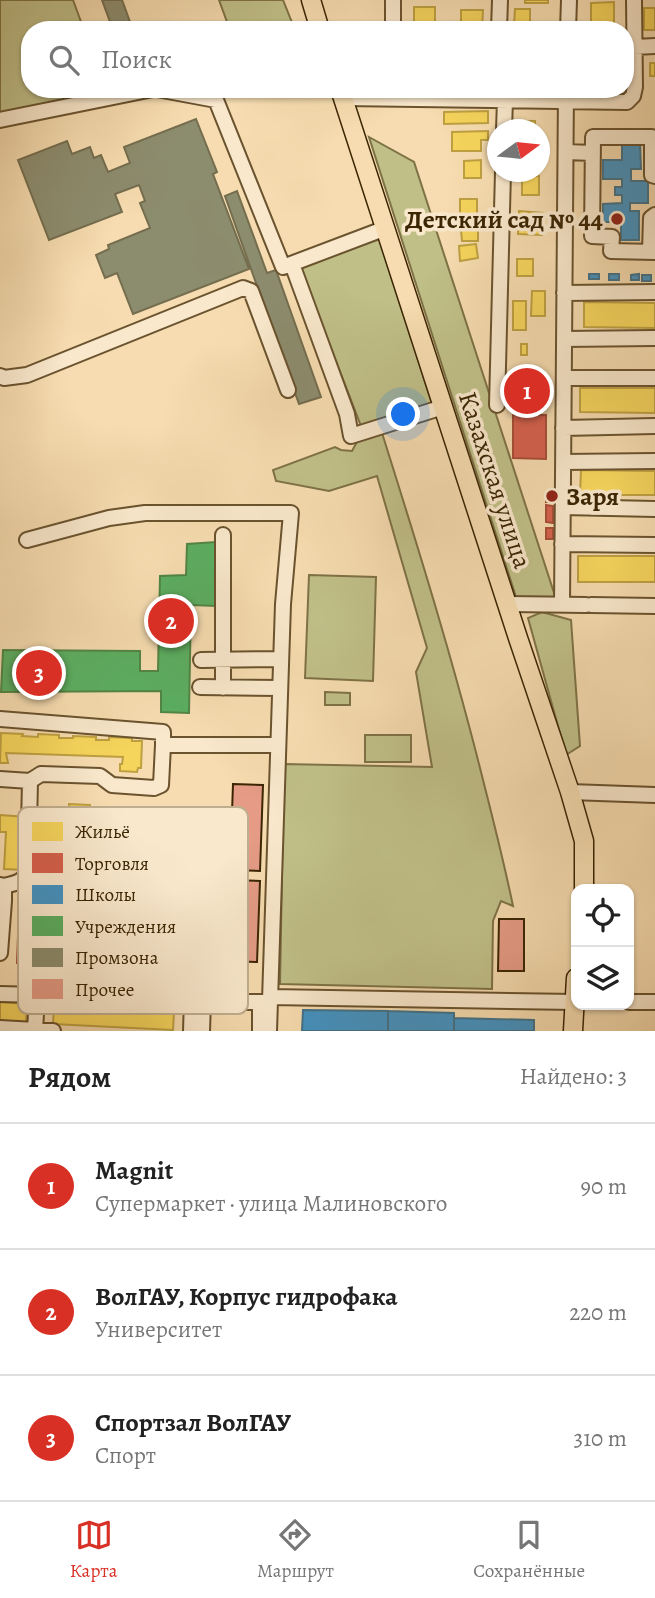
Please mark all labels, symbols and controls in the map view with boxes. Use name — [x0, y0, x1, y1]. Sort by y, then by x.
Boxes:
search box — [21, 21, 634, 98]
icon: search — [45, 41, 83, 79]
text: Поиск — [101, 42, 172, 77]
north arrow — [487, 119, 550, 182]
place label: Детский сад № 44 — [405, 202, 603, 237]
marker: Детский сад № 44 — [609, 211, 625, 227]
pin: 1 — [504, 365, 550, 417]
street label: Казахская улица — [450, 387, 540, 573]
your location — [386, 397, 420, 431]
place label: Заря — [566, 479, 619, 514]
marker: Заря — [544, 488, 560, 504]
pin: 2 — [148, 595, 194, 647]
pin: 3 — [16, 647, 62, 699]
legend — [18, 807, 248, 1014]
text: Жильё — [75, 819, 130, 845]
text: Торговля — [75, 851, 149, 877]
text: Школы — [75, 882, 136, 908]
map controls — [571, 884, 634, 1010]
button: locate — [571, 884, 634, 947]
text: Учреждения — [75, 914, 176, 940]
text: Промзона — [75, 945, 159, 971]
button: layers — [571, 947, 634, 1010]
text: Прочее — [75, 977, 135, 1003]
text: Рядом — [28, 1057, 111, 1097]
text: Найдено: 3 — [520, 1061, 627, 1092]
text: Magnit — [95, 1153, 173, 1188]
text: 1 — [47, 1171, 55, 1202]
text: 90 m — [581, 1171, 627, 1202]
text: Супермаркет · улица Малиновского — [95, 1188, 447, 1219]
text: ВолГАУ, Корпус гидрофака — [95, 1279, 398, 1314]
text: 2 — [45, 1297, 57, 1328]
text: 220 m — [569, 1297, 627, 1328]
text: Университет — [95, 1314, 222, 1345]
text: Спортзал ВолГАУ — [95, 1405, 291, 1440]
text: 3 — [46, 1423, 56, 1454]
text: 310 m — [574, 1423, 627, 1454]
text: Спорт — [95, 1440, 156, 1471]
tab: Карта — [70, 1516, 118, 1584]
tab: Маршрут — [257, 1516, 334, 1584]
tab: Сохранённые — [473, 1516, 585, 1584]

